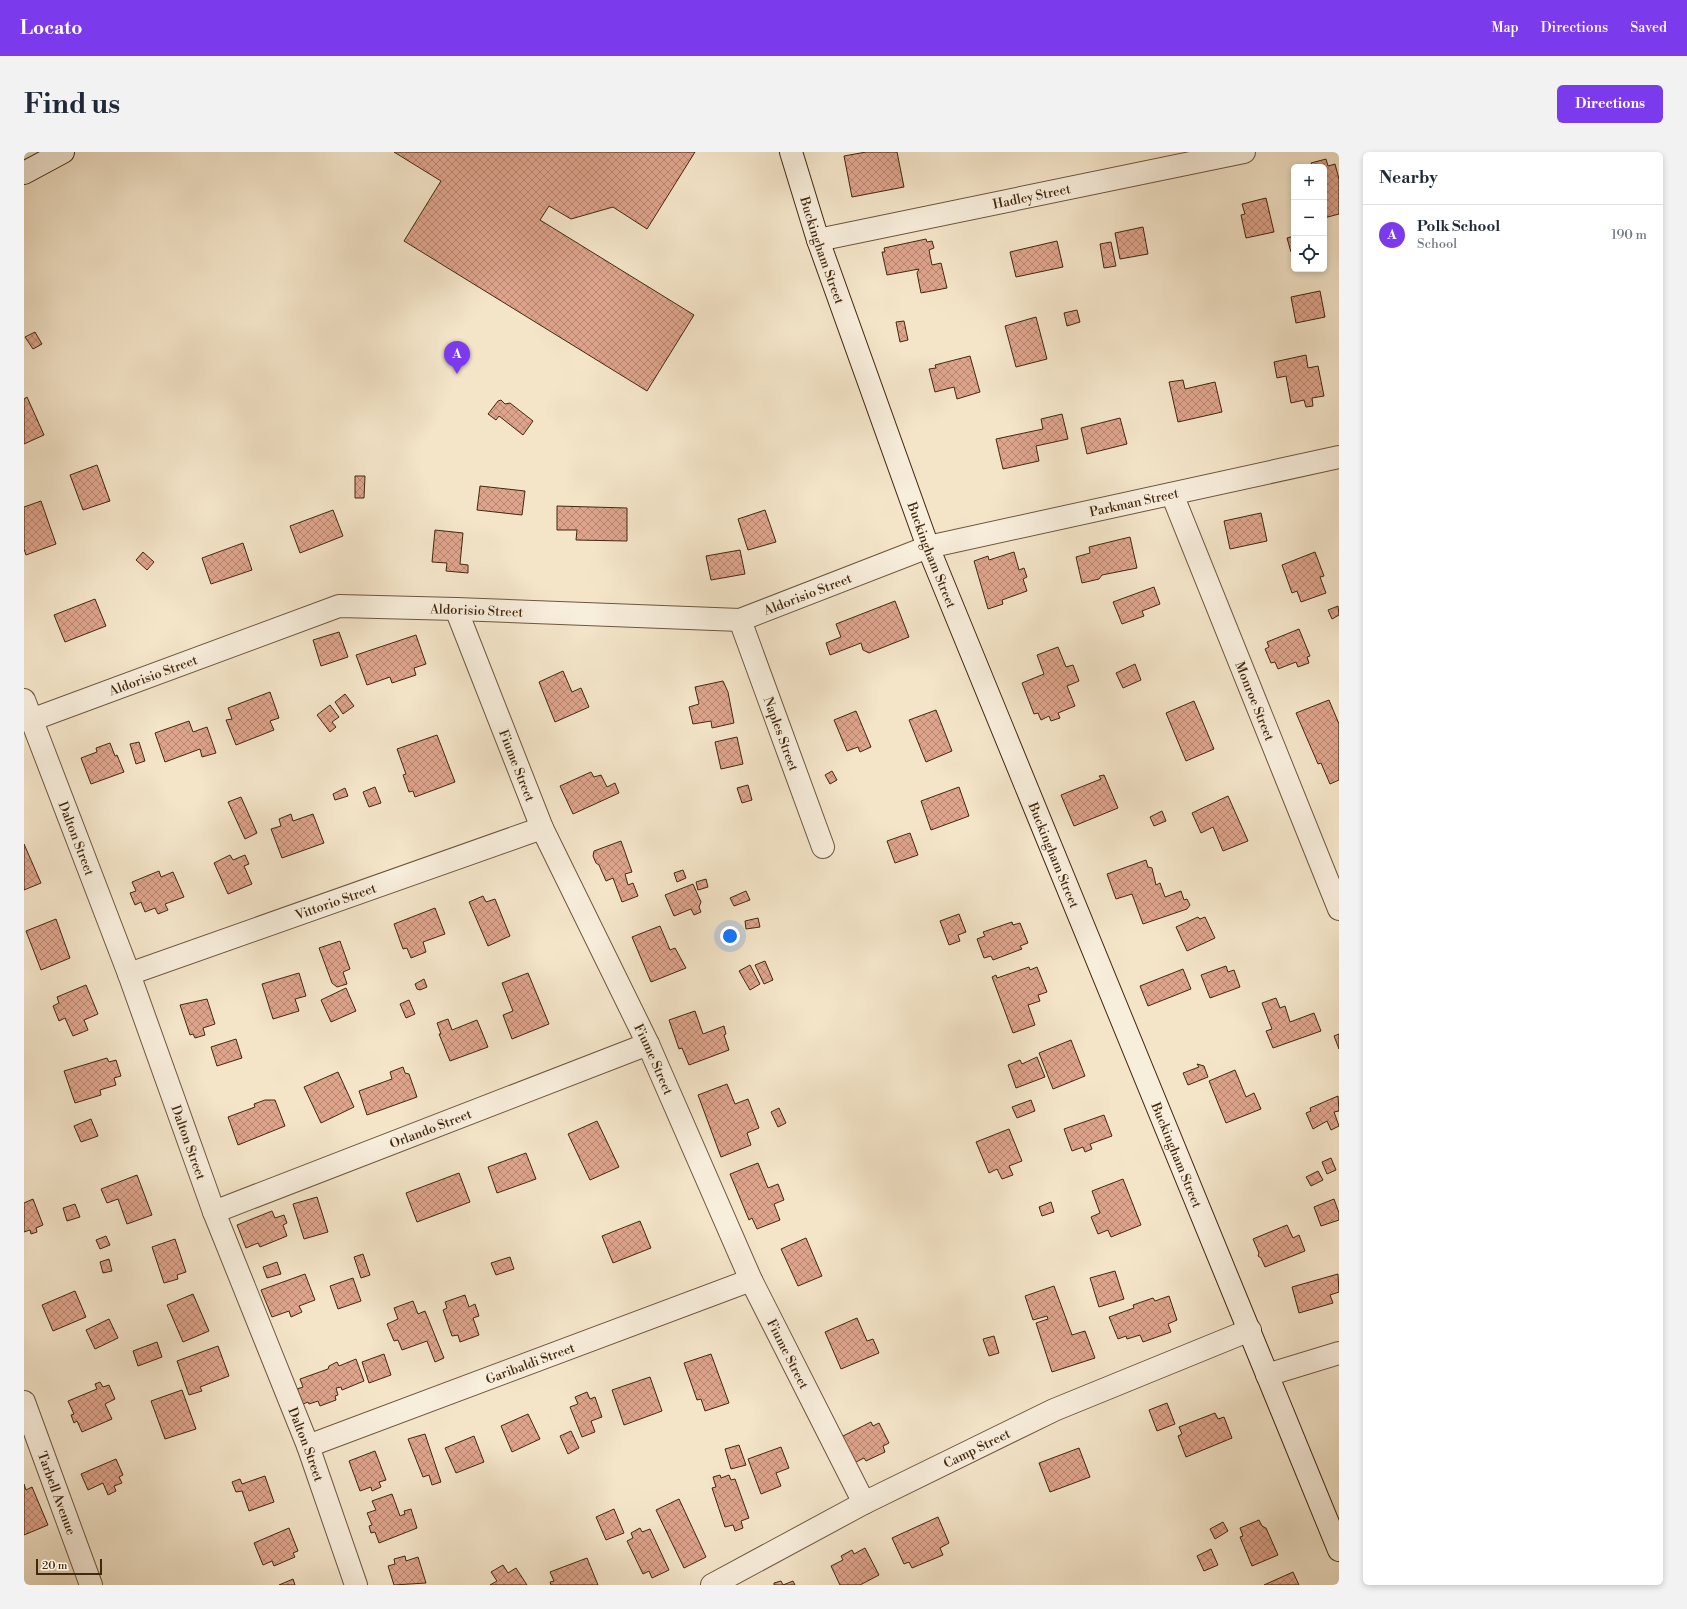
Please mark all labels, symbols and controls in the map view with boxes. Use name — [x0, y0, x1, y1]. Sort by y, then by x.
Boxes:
text: Locato — [20, 16, 82, 40]
text: Map — [1491, 19, 1519, 37]
text: Directions — [1541, 19, 1608, 37]
text: Saved — [1630, 19, 1667, 37]
button: Directions — [1557, 85, 1663, 123]
text: Find us — [24, 87, 120, 122]
map controls — [1291, 164, 1327, 272]
button: + — [1291, 164, 1327, 200]
text: Nearby — [1379, 167, 1438, 189]
street label: Hadley Street — [991, 181, 1072, 213]
street label: Buckingham Street — [796, 194, 847, 307]
button: − — [1291, 200, 1327, 236]
text: Polk School — [1417, 217, 1500, 236]
text: A — [1387, 227, 1397, 243]
text: 190 m — [1611, 227, 1647, 243]
button: locate — [1291, 236, 1327, 272]
text: School — [1417, 236, 1457, 252]
pin: A — [444, 341, 470, 374]
street label: Parkman Street — [1088, 485, 1180, 520]
street label: Buckingham Street — [903, 499, 959, 611]
street label: Aldorisio Street — [761, 570, 854, 619]
street label: Aldorisio Street — [429, 601, 524, 621]
street label: Aldorisio Street — [106, 652, 200, 700]
street label: Monroe Street — [1231, 659, 1278, 744]
street label: Naples Street — [760, 695, 802, 774]
street label: Fiume Street — [495, 727, 538, 804]
street label: Dalton Street — [55, 799, 98, 878]
street label: Buckingham Street — [1024, 799, 1082, 911]
street label: Vittorio Street — [292, 880, 379, 924]
your location — [720, 926, 740, 946]
street label: Fiume Street — [630, 1021, 676, 1098]
street label: Buckingham Street — [1147, 1099, 1205, 1211]
street label: Dalton Street — [167, 1103, 209, 1182]
street label: Orlando Street — [387, 1106, 474, 1152]
street label: Fiume Street — [763, 1317, 812, 1392]
street label: Garibaldi Street — [483, 1340, 577, 1388]
street label: Dalton Street — [284, 1405, 327, 1484]
street label: Camp Street — [941, 1426, 1013, 1472]
street label: Tarbell Avenue — [34, 1449, 79, 1538]
scale bar — [36, 1557, 102, 1576]
text: 20 m — [42, 1559, 67, 1573]

